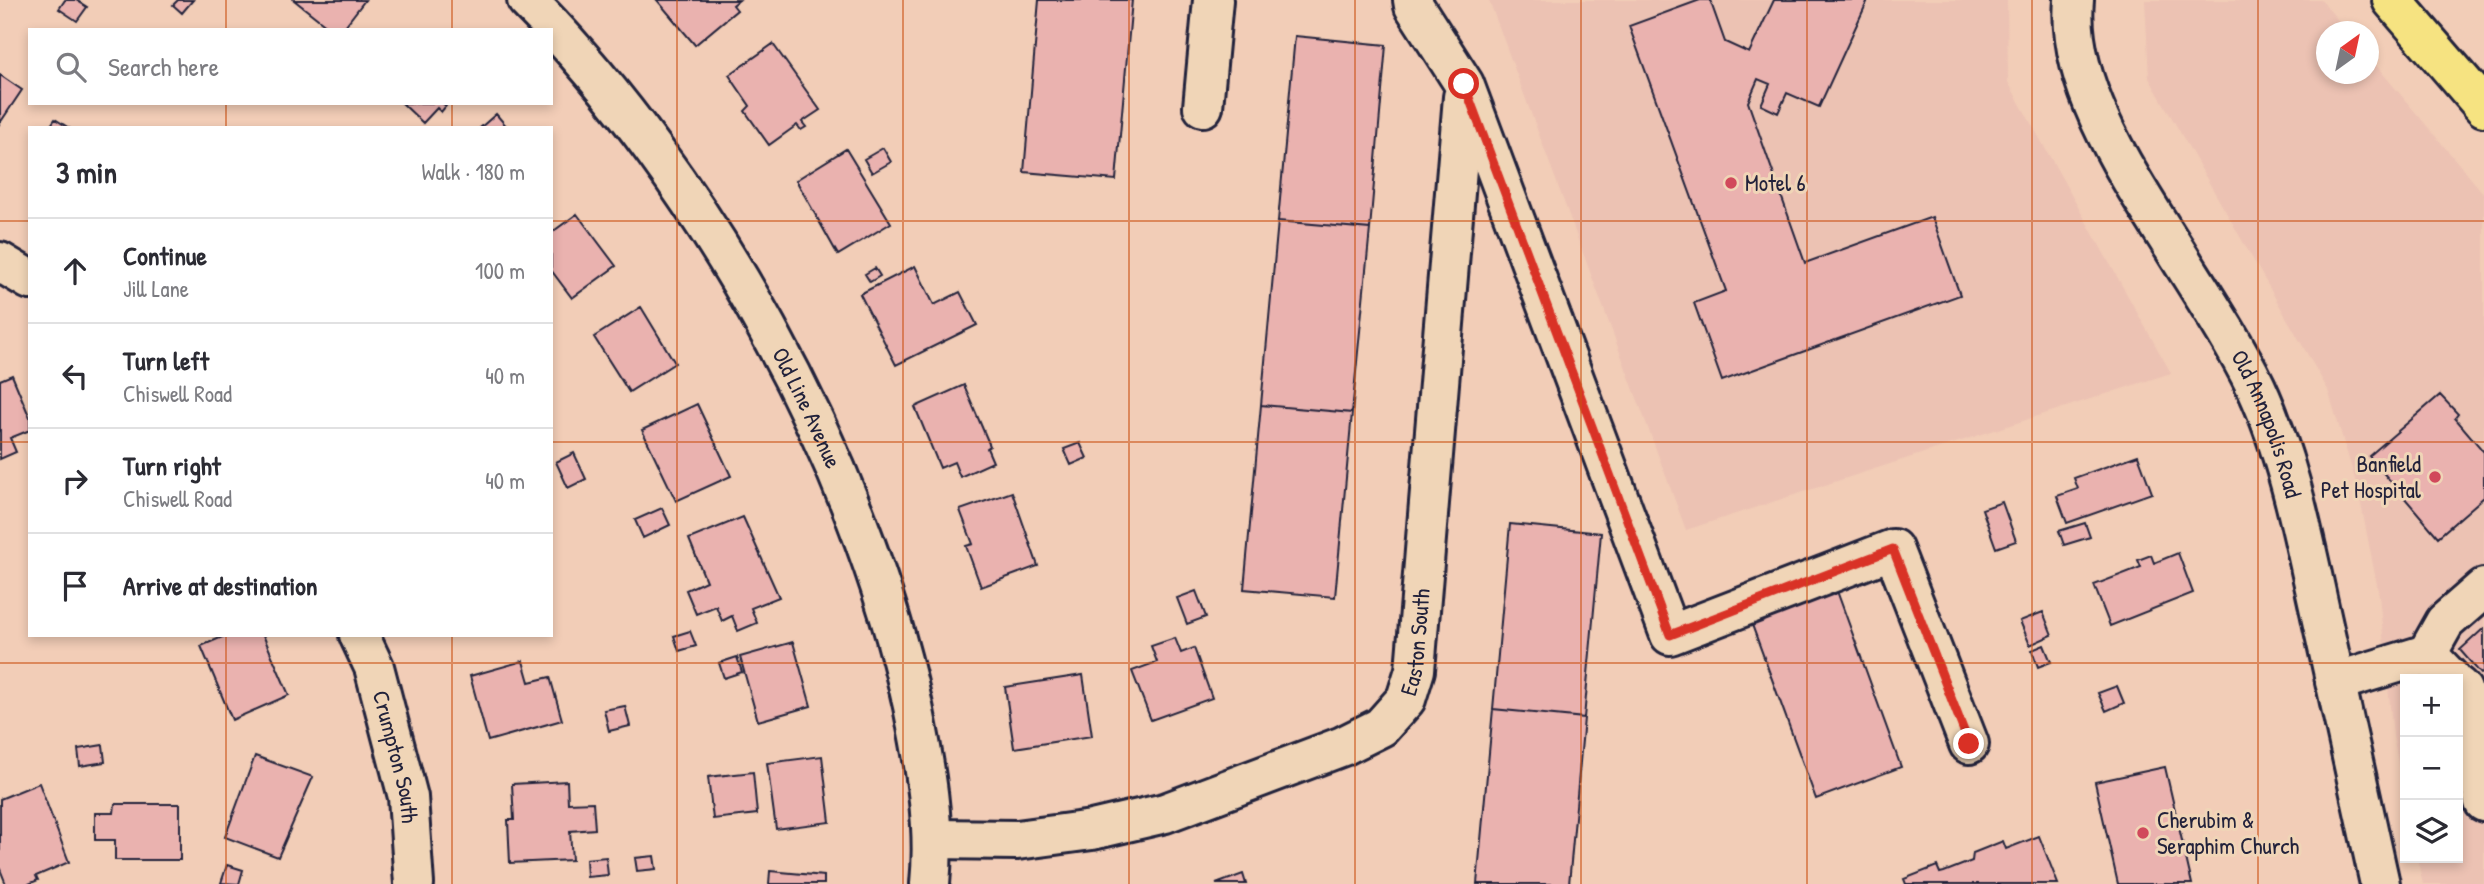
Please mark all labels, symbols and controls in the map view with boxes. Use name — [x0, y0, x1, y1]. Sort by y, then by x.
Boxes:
north arrow — [2316, 21, 2379, 84]
search box — [28, 28, 553, 105]
icon: search — [52, 48, 90, 86]
text: Search here — [108, 49, 219, 84]
route start — [1448, 68, 1479, 99]
text: 3 min — [56, 152, 117, 192]
text: Walk · 180 m — [421, 156, 525, 187]
place label: Motel 6 — [1745, 167, 1806, 198]
marker: Motel 6 — [1723, 175, 1739, 191]
text: Continue — [123, 238, 207, 273]
icon: ahead — [56, 252, 94, 290]
text: 100 m — [475, 255, 525, 286]
text: Jill Lane — [123, 273, 189, 304]
street label: Old Line Avenue — [765, 342, 849, 473]
text: Turn left — [123, 343, 209, 378]
street label: Old Annapolis Road — [2224, 344, 2309, 501]
icon: left — [56, 357, 94, 395]
text: 40 m — [485, 360, 525, 391]
text: Chiswell Road — [123, 378, 232, 409]
text: Turn right — [123, 448, 221, 483]
place label: Banfield Pet Hospital — [2321, 448, 2422, 505]
icon: right — [56, 462, 94, 500]
text: 40 m — [485, 465, 525, 496]
marker: Banfield Pet Hospital — [2427, 469, 2443, 485]
text: Chiswell Road — [123, 483, 232, 514]
icon: arrive — [56, 567, 94, 605]
text: Arrive at destination — [123, 568, 318, 603]
street label: Easton South — [1392, 587, 1437, 699]
map controls — [2400, 674, 2463, 863]
button: + — [2400, 674, 2463, 737]
street label: Crumpton South — [366, 687, 426, 824]
route end — [1953, 728, 1984, 759]
button: − — [2400, 737, 2463, 800]
button: layers — [2400, 800, 2463, 863]
place label: Cherubim & Seraphim Church — [2157, 804, 2299, 861]
marker: Cherubim & Seraphim Church — [2135, 825, 2151, 841]

